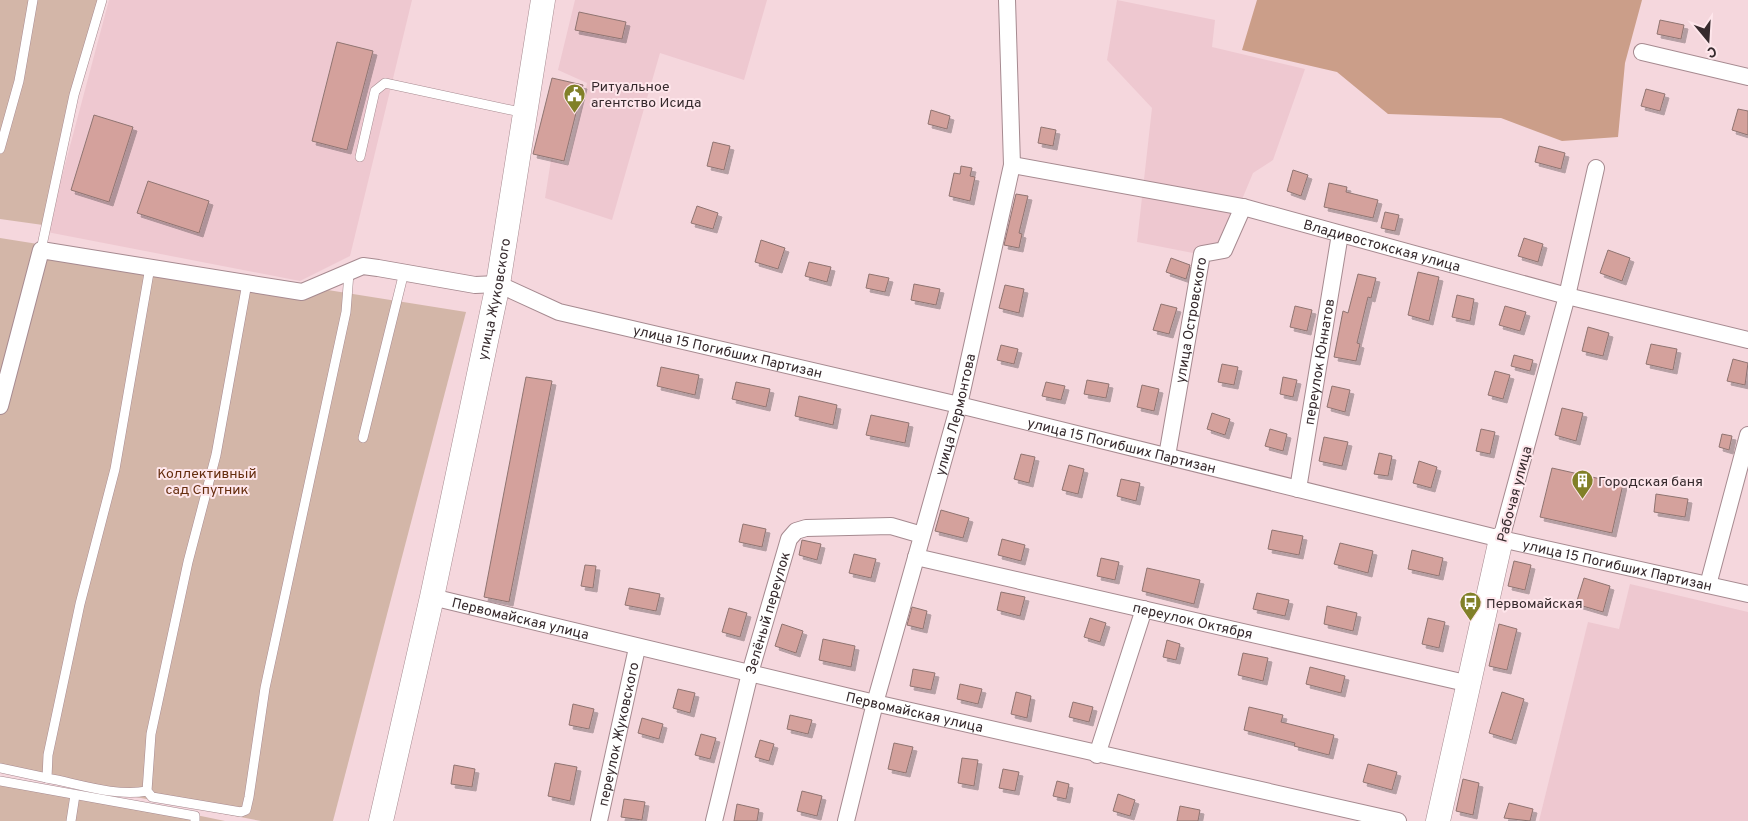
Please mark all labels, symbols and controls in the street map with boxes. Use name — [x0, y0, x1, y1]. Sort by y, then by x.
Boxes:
north arrow — [1683, 15, 1733, 65]
text: С — [1705, 41, 1718, 60]
place label: Ритуальное агентство Исида — [591, 79, 702, 112]
public building icon: Ритуальное агентство Исида — [563, 82, 587, 113]
street label: Владивостокская улица — [1301, 217, 1462, 276]
street label: улица Жуковского — [475, 237, 515, 362]
street label: улица Островского — [1173, 256, 1211, 385]
street label: переулок Юннатов — [1302, 298, 1339, 426]
street label: улица 15 Погибших Партизан — [631, 322, 824, 383]
street label: улица Лермонтова — [932, 352, 980, 478]
street label: улица 15 Погибших Партизан — [1025, 415, 1217, 478]
street label: Рабочая улица — [1494, 444, 1536, 544]
park label: Коллективный сад Спутник — [157, 466, 257, 499]
building icon: Городская баня — [1570, 469, 1594, 500]
place label: Городская баня — [1598, 474, 1703, 491]
street label: улица 15 Погибших Партизан — [1521, 537, 1714, 596]
street label: Зелёный переулок — [743, 550, 795, 677]
bus stop icon: Первомайская — [1458, 591, 1482, 622]
street label: Первомайская улица — [450, 595, 590, 644]
place label: Первомайская — [1486, 596, 1583, 613]
street label: переулок Октября — [1131, 600, 1254, 644]
street label: переулок Жуковского — [595, 661, 644, 808]
street label: Первомайская улица — [844, 689, 984, 737]

